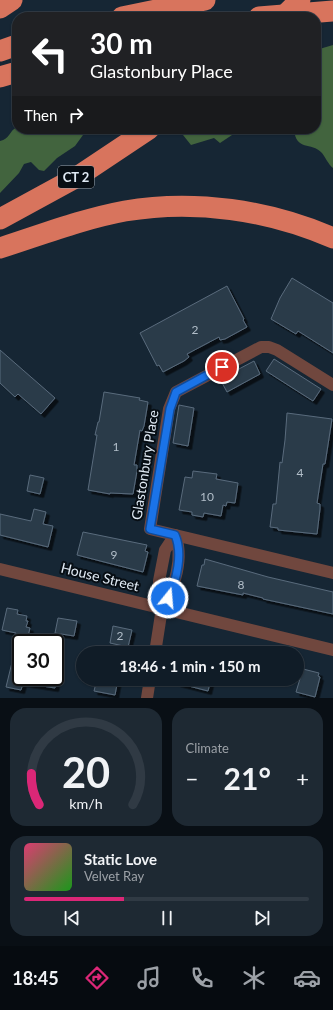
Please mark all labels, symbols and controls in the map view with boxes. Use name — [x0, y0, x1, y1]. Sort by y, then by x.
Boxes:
text: 30 m — [90, 26, 153, 60]
icon: left — [24, 28, 76, 80]
text: Glastonbury Place — [90, 60, 233, 82]
icon: right — [65, 104, 87, 126]
text: Then — [24, 106, 57, 124]
road number: CT 2 — [58, 166, 94, 188]
house number: 2 — [192, 322, 199, 337]
pin — [205, 350, 239, 384]
icon: arrive — [211, 356, 233, 378]
street label: Glastonbury Place — [127, 409, 162, 521]
house number: 1 — [113, 439, 120, 454]
house number: 4 — [297, 465, 304, 480]
house number: 10 — [200, 489, 214, 504]
house number: 9 — [111, 547, 118, 562]
street label: House Street — [59, 559, 141, 594]
position arrow — [147, 577, 189, 619]
house number: 8 — [238, 577, 245, 592]
house number: 2 — [117, 628, 124, 643]
speed limit sign: 30 — [12, 634, 64, 686]
text: 18:46 · 1 min · 150 m — [120, 657, 260, 675]
text: Climate — [186, 740, 229, 756]
text: 20 — [62, 747, 110, 797]
text: 21° — [224, 760, 271, 796]
text: − — [186, 765, 198, 792]
text: + — [296, 765, 309, 792]
text: km/h — [69, 795, 102, 812]
text: Static Love — [84, 850, 157, 868]
text: Velvet Ray — [84, 868, 144, 884]
icon: previous — [61, 907, 83, 929]
icon: pause — [156, 907, 178, 929]
icon: next — [251, 907, 273, 929]
icon: directions — [83, 964, 111, 992]
icon: music — [135, 964, 163, 992]
icon: phone — [188, 964, 216, 992]
icon: climate — [240, 964, 268, 992]
icon: car — [293, 964, 321, 992]
text: 18:45 — [12, 967, 59, 989]

